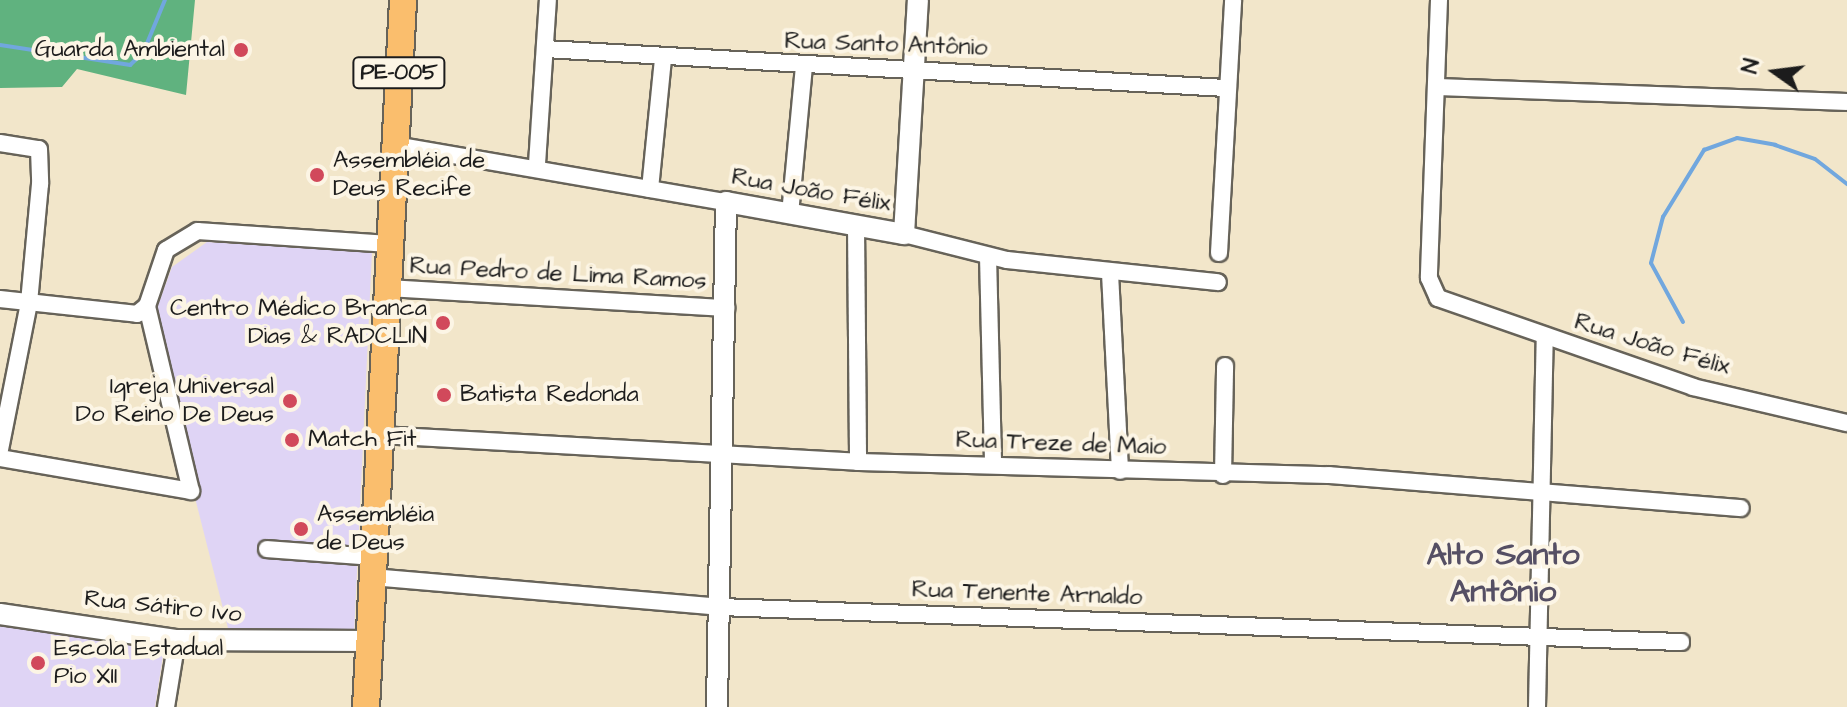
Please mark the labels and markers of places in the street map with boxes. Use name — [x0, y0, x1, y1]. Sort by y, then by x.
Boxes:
place label: Guarda Ambiental — [35, 36, 225, 64]
marker: Guarda Ambiental — [232, 41, 250, 59]
place label: Assembléia de Deus Recife — [333, 147, 485, 203]
marker: Assembléia de Deus Recife — [308, 166, 326, 184]
place label: Centro Médico Branca Dias & RADCLIN — [170, 295, 427, 351]
marker: Centro Médico Branca Dias & RADCLIN — [434, 314, 452, 332]
place label: Igreja Universal Do Reino De Deus — [76, 373, 274, 429]
place label: Batista Redonda — [460, 381, 639, 409]
marker: Batista Redonda — [435, 386, 453, 404]
marker: Igreja Universal Do Reino De Deus — [281, 392, 299, 410]
place label: Match Fit — [308, 426, 416, 454]
marker: Match Fit — [283, 431, 301, 449]
place label: Assembléia de Deus — [317, 501, 434, 557]
marker: Assembléia de Deus — [292, 520, 310, 538]
place label: Escola Estadual Pio XII — [54, 635, 223, 691]
marker: Escola Estadual Pio XII — [29, 654, 47, 672]

